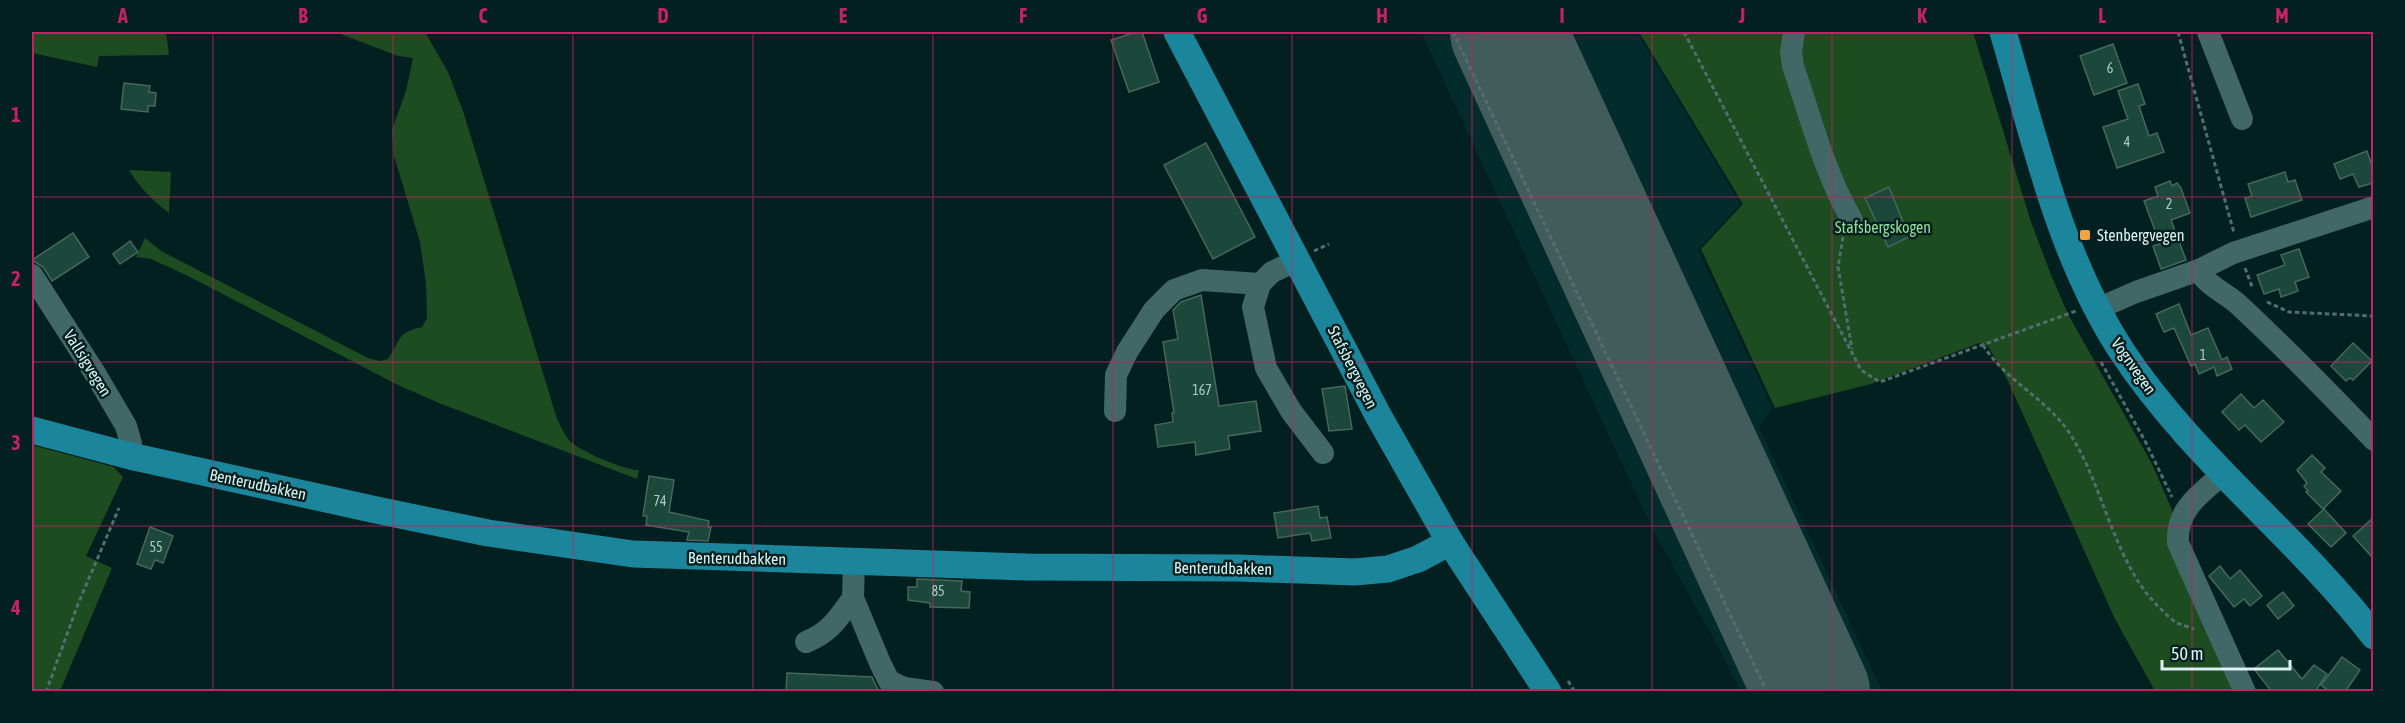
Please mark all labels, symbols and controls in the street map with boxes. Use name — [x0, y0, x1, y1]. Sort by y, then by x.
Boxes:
text: A — [117, 4, 128, 27]
text: B — [298, 4, 308, 27]
text: C — [479, 4, 488, 27]
text: D — [657, 4, 669, 27]
text: E — [839, 4, 848, 27]
text: F — [1019, 4, 1027, 27]
text: G — [1197, 4, 1208, 27]
text: H — [1376, 4, 1388, 27]
text: I — [1559, 4, 1565, 27]
text: J — [1738, 4, 1745, 27]
text: K — [1917, 4, 1927, 27]
text: L — [2098, 4, 2106, 27]
text: M — [2275, 4, 2289, 27]
house number: 6 — [2107, 60, 2114, 76]
text: 1 — [11, 103, 21, 126]
house number: 4 — [2124, 134, 2131, 150]
house number: 2 — [2166, 196, 2172, 212]
park label: Stafsbergskogen — [1835, 218, 1931, 237]
place label: Stenbergvegen — [2097, 226, 2184, 245]
marker: Stenbergvegen — [2078, 228, 2092, 242]
text: 2 — [11, 267, 21, 290]
street label: Stafsbergvegen — [1324, 323, 1381, 412]
street label: Vallsigvegen — [60, 327, 115, 400]
street label: Vognvegen — [2107, 334, 2160, 398]
house number: 1 — [2200, 347, 2206, 363]
house number: 167 — [1192, 382, 1212, 398]
text: 3 — [11, 431, 21, 454]
street label: Benterudbakken — [208, 465, 308, 503]
house number: 74 — [653, 493, 667, 509]
house number: 55 — [149, 539, 163, 555]
street label: Benterudbakken — [688, 548, 786, 568]
street label: Benterudbakken — [1174, 558, 1272, 578]
house number: 85 — [931, 583, 945, 599]
text: 4 — [10, 596, 21, 619]
scale bar — [2162, 633, 2290, 671]
text: 50 m — [2171, 643, 2203, 664]

